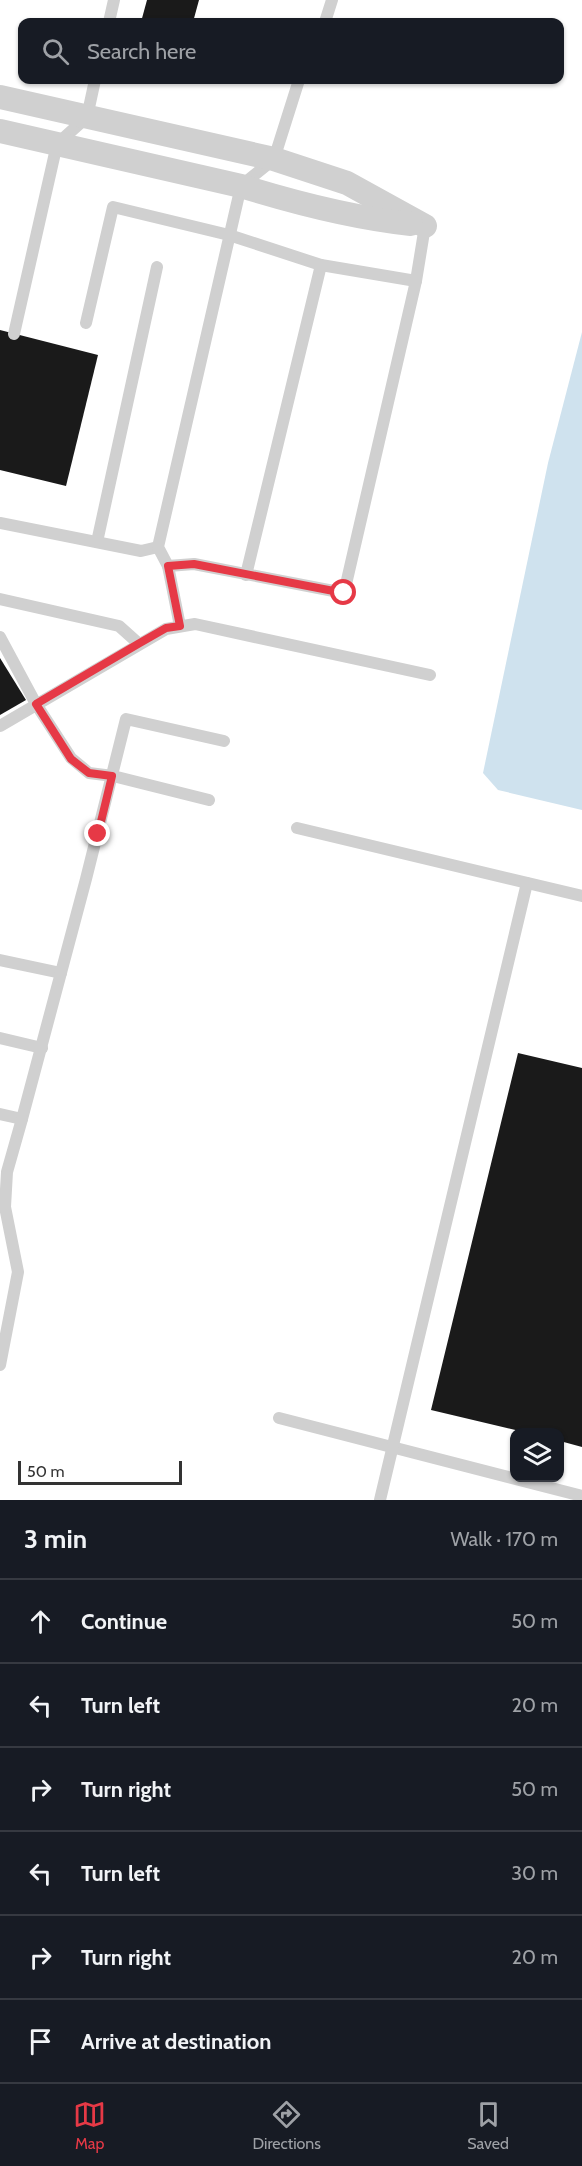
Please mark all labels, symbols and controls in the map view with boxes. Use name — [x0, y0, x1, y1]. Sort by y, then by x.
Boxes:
search box — [18, 18, 564, 84]
icon: search — [39, 35, 72, 68]
text: Search here — [87, 38, 196, 65]
route start — [330, 579, 356, 605]
route end — [84, 820, 110, 846]
map controls — [510, 1428, 564, 1482]
button: layers — [510, 1428, 564, 1482]
scale bar — [18, 1458, 182, 1486]
text: 50 m — [27, 1462, 64, 1481]
text: 3 min — [24, 1523, 87, 1555]
text: Walk · 170 m — [450, 1527, 558, 1551]
icon: ahead — [24, 1605, 57, 1638]
text: Continue — [81, 1608, 167, 1635]
text: 50 m — [511, 1609, 558, 1633]
icon: left — [24, 1689, 57, 1722]
text: Turn left — [81, 1692, 160, 1719]
text: 20 m — [512, 1693, 558, 1717]
icon: right — [24, 1773, 57, 1806]
text: Turn right — [81, 1776, 171, 1803]
text: 50 m — [511, 1777, 558, 1801]
icon: left — [24, 1857, 57, 1890]
text: Turn left — [81, 1860, 160, 1887]
text: 30 m — [511, 1861, 558, 1885]
icon: right — [24, 1941, 57, 1974]
text: Turn right — [81, 1944, 171, 1971]
text: 20 m — [512, 1945, 558, 1969]
icon: arrive — [24, 2025, 57, 2058]
text: Arrive at destination — [81, 2028, 271, 2055]
tab: Map — [73, 2098, 106, 2153]
tab: Directions — [253, 2098, 321, 2153]
tab: Saved — [467, 2098, 509, 2153]

